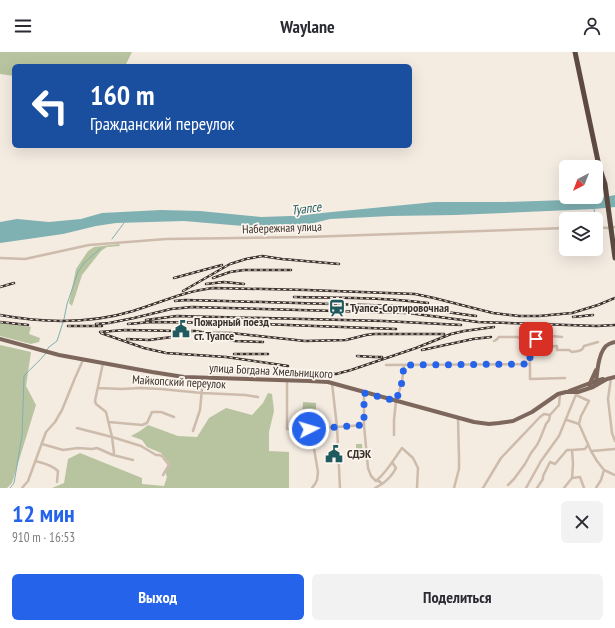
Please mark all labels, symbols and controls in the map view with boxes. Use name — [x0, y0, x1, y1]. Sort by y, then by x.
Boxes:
icon: menu — [12, 15, 34, 37]
text: Waylane — [280, 15, 335, 38]
icon: person — [581, 15, 603, 37]
text: 160 m — [90, 76, 154, 113]
icon: left — [24, 80, 76, 132]
text: Гражданский переулок — [90, 112, 235, 135]
north arrow — [559, 160, 603, 204]
map controls — [559, 160, 603, 256]
water label: Туапсе — [290, 198, 324, 219]
button: layers — [559, 212, 603, 256]
street label: Набережная улица — [242, 219, 322, 236]
station icon: Туапсе-Сортировочная — [327, 298, 347, 318]
place label: Туапсе-Сортировочная — [350, 300, 449, 315]
place label: Пожарный поезд ст. Туапсе — [194, 314, 269, 343]
public building icon: Пожарный поезд ст. Туапсе — [171, 319, 191, 339]
pin — [519, 322, 553, 356]
icon: arrive — [525, 328, 547, 350]
street label: улица Богдана Хмельницкого — [209, 360, 333, 381]
street label: Майкопский переулок — [132, 372, 227, 391]
position arrow — [288, 408, 330, 450]
public building icon: СДЭК — [324, 444, 344, 464]
place label: СДЭК — [347, 446, 372, 461]
text: 12 мин — [12, 498, 75, 529]
button: close — [561, 501, 603, 543]
text: 910 m · 16:53 — [12, 529, 75, 546]
button: Выход — [12, 574, 304, 620]
button: Поделиться — [312, 574, 603, 620]

